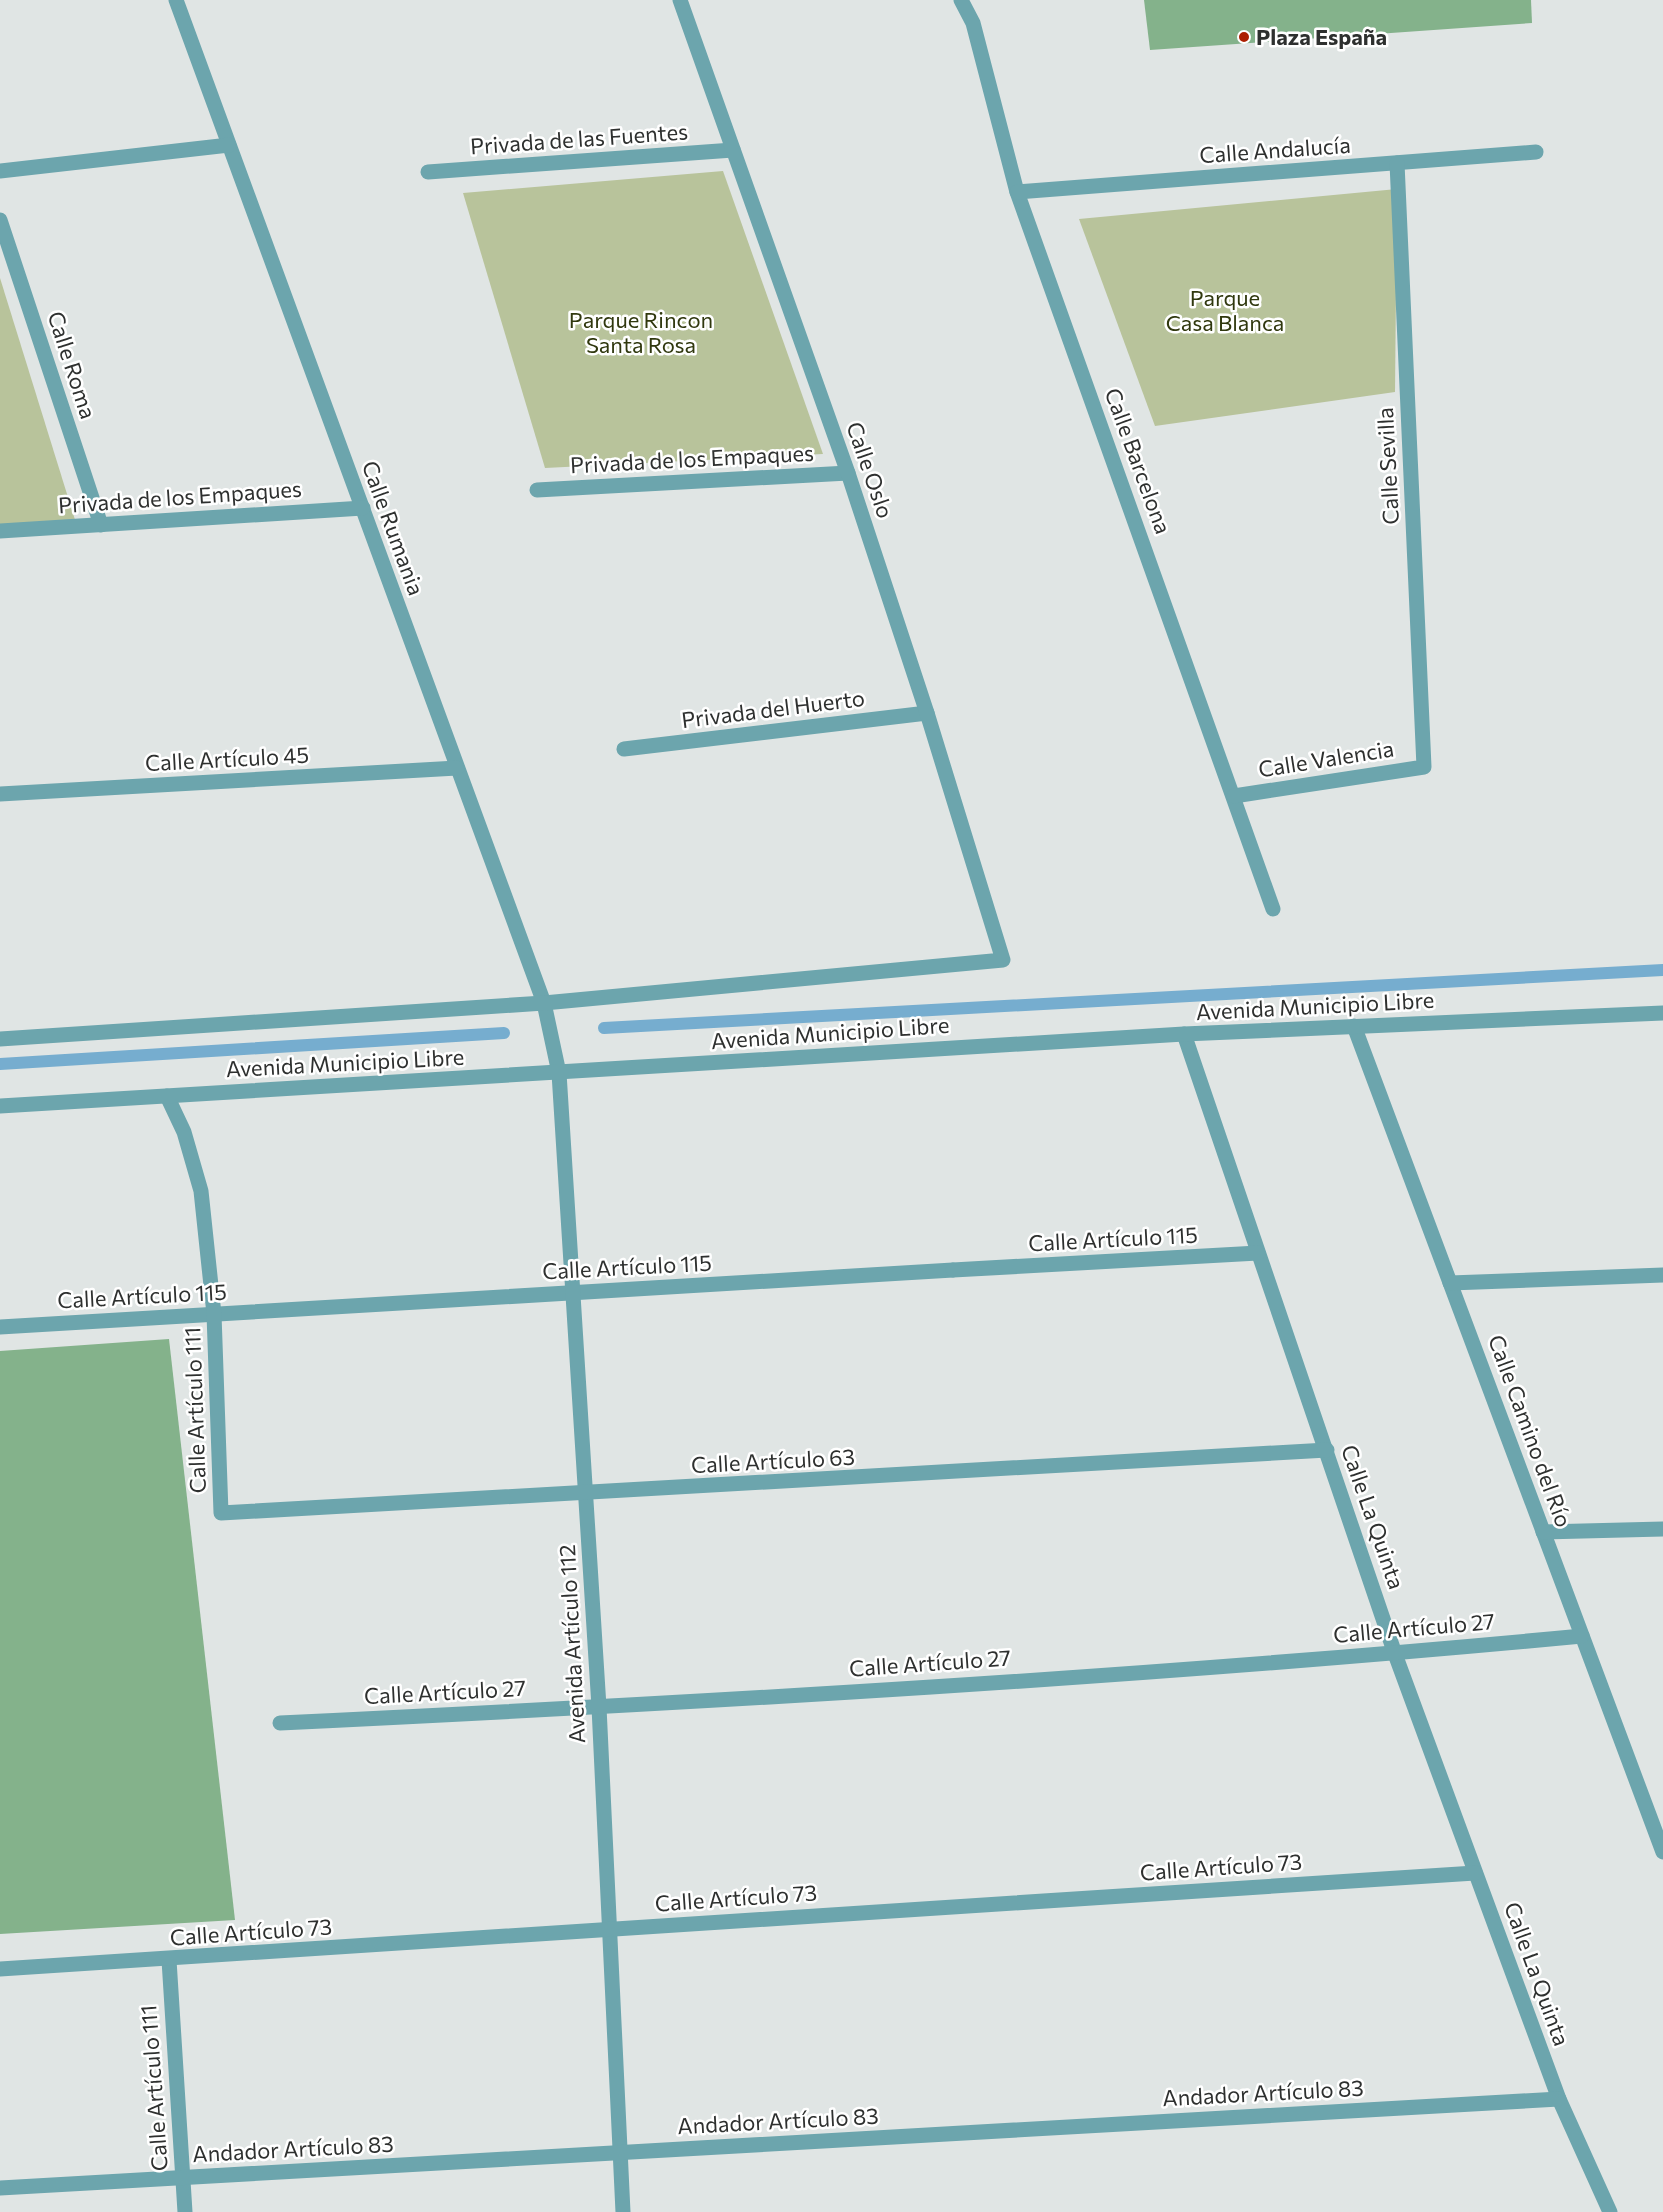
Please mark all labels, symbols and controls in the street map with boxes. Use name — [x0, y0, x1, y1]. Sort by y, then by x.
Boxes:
place label: Plaza España — [1256, 23, 1387, 50]
marker: Plaza España — [1237, 30, 1251, 44]
street label: Privada de las Fuentes — [469, 117, 689, 160]
street label: Calle Andalucía — [1198, 131, 1351, 168]
park label: Parque Casa Blanca — [1166, 284, 1284, 336]
park label: Parque Rincon Santa Rosa — [569, 306, 713, 358]
street label: Calle Roma — [42, 308, 103, 422]
street label: Calle Barcelona — [1100, 384, 1177, 537]
street label: Calle Sevilla — [1371, 407, 1404, 525]
street label: Calle Oslo — [841, 418, 900, 522]
street label: Privada de los Empaques — [569, 439, 815, 478]
street label: Calle Rumania — [357, 457, 430, 599]
street label: Privada de los Empaques — [57, 475, 303, 518]
street label: Privada del Huerto — [680, 684, 866, 733]
street label: Calle Valencia — [1256, 734, 1396, 783]
street label: Calle Artículo 45 — [144, 741, 310, 776]
street label: Avenida Municipio Libre — [1195, 986, 1435, 1025]
street label: Avenida Municipio Libre — [710, 1011, 950, 1054]
street label: Avenida Municipio Libre — [225, 1043, 465, 1082]
street label: Calle Artículo 115 — [1027, 1221, 1198, 1256]
street label: Calle Artículo 115 — [541, 1249, 712, 1284]
street label: Calle Artículo 115 — [56, 1278, 227, 1313]
street label: Calle Artículo 111 — [178, 1326, 211, 1494]
street label: Calle Camino del Río — [1483, 1331, 1578, 1531]
street label: Calle La Quinta — [1336, 1441, 1411, 1593]
street label: Calle Artículo 63 — [690, 1443, 856, 1478]
street label: Avenida Artículo 112 — [553, 1544, 590, 1744]
street label: Calle Artículo 27 — [1332, 1607, 1496, 1648]
street label: Calle Artículo 27 — [848, 1643, 1012, 1682]
street label: Calle Artículo 27 — [363, 1674, 527, 1709]
street label: Calle Artículo 73 — [1139, 1847, 1303, 1886]
street label: Calle Artículo 73 — [654, 1878, 818, 1917]
street label: Calle La Quinta — [1499, 1898, 1576, 2049]
street label: Calle Artículo 73 — [169, 1912, 333, 1951]
street label: Calle Artículo 111 — [134, 2004, 173, 2172]
street label: Andador Artículo 83 — [1162, 2074, 1364, 2111]
street label: Andador Artículo 83 — [677, 2102, 879, 2139]
street label: Andador Artículo 83 — [192, 2130, 394, 2167]

